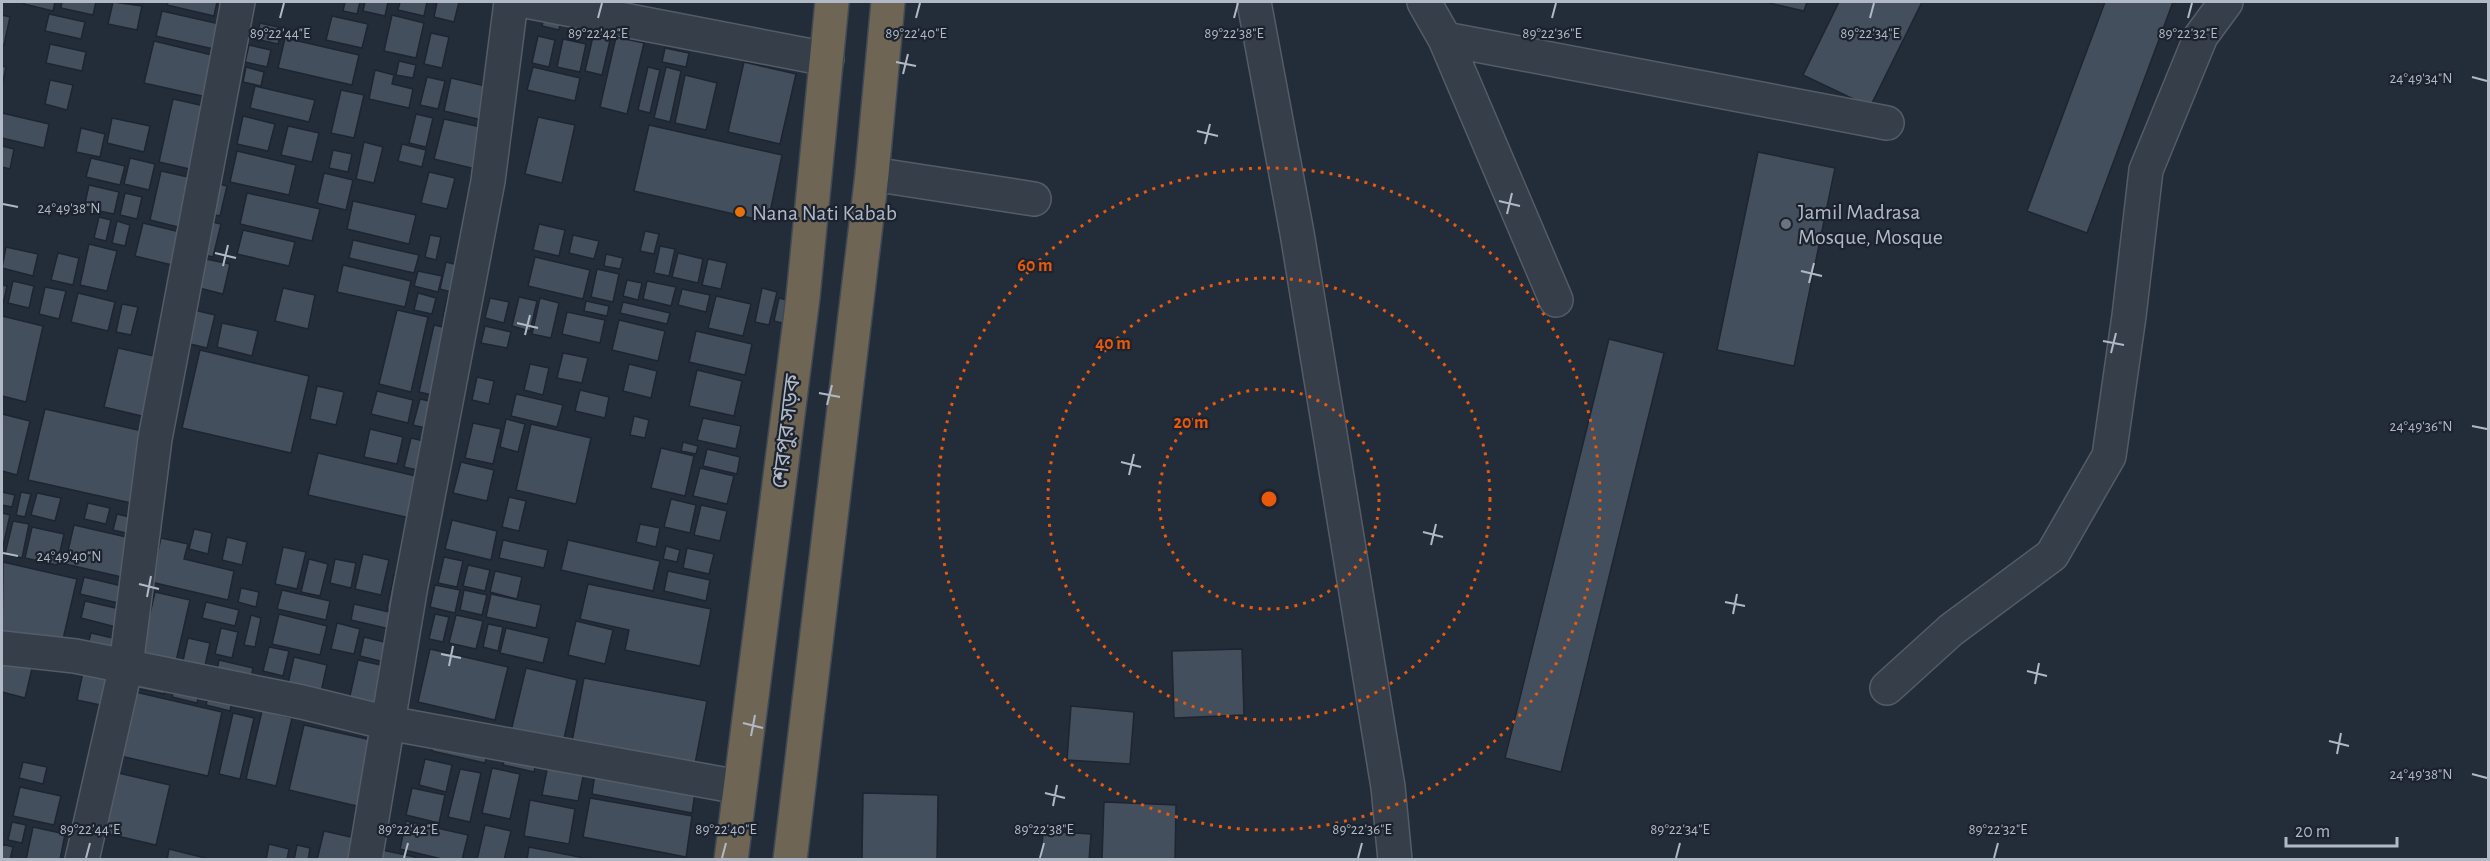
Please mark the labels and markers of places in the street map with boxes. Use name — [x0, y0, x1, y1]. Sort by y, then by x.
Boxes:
place label: Jamil Madrasa Mosque, Mosque — [1798, 201, 1943, 248]
place label: Nana Nati Kabab — [752, 202, 897, 224]
marker: Nana Nati Kabab — [733, 205, 747, 219]
marker: Jamil Madrasa Mosque, Mosque — [1779, 217, 1793, 231]
centre of rings — [1259, 489, 1279, 509]

